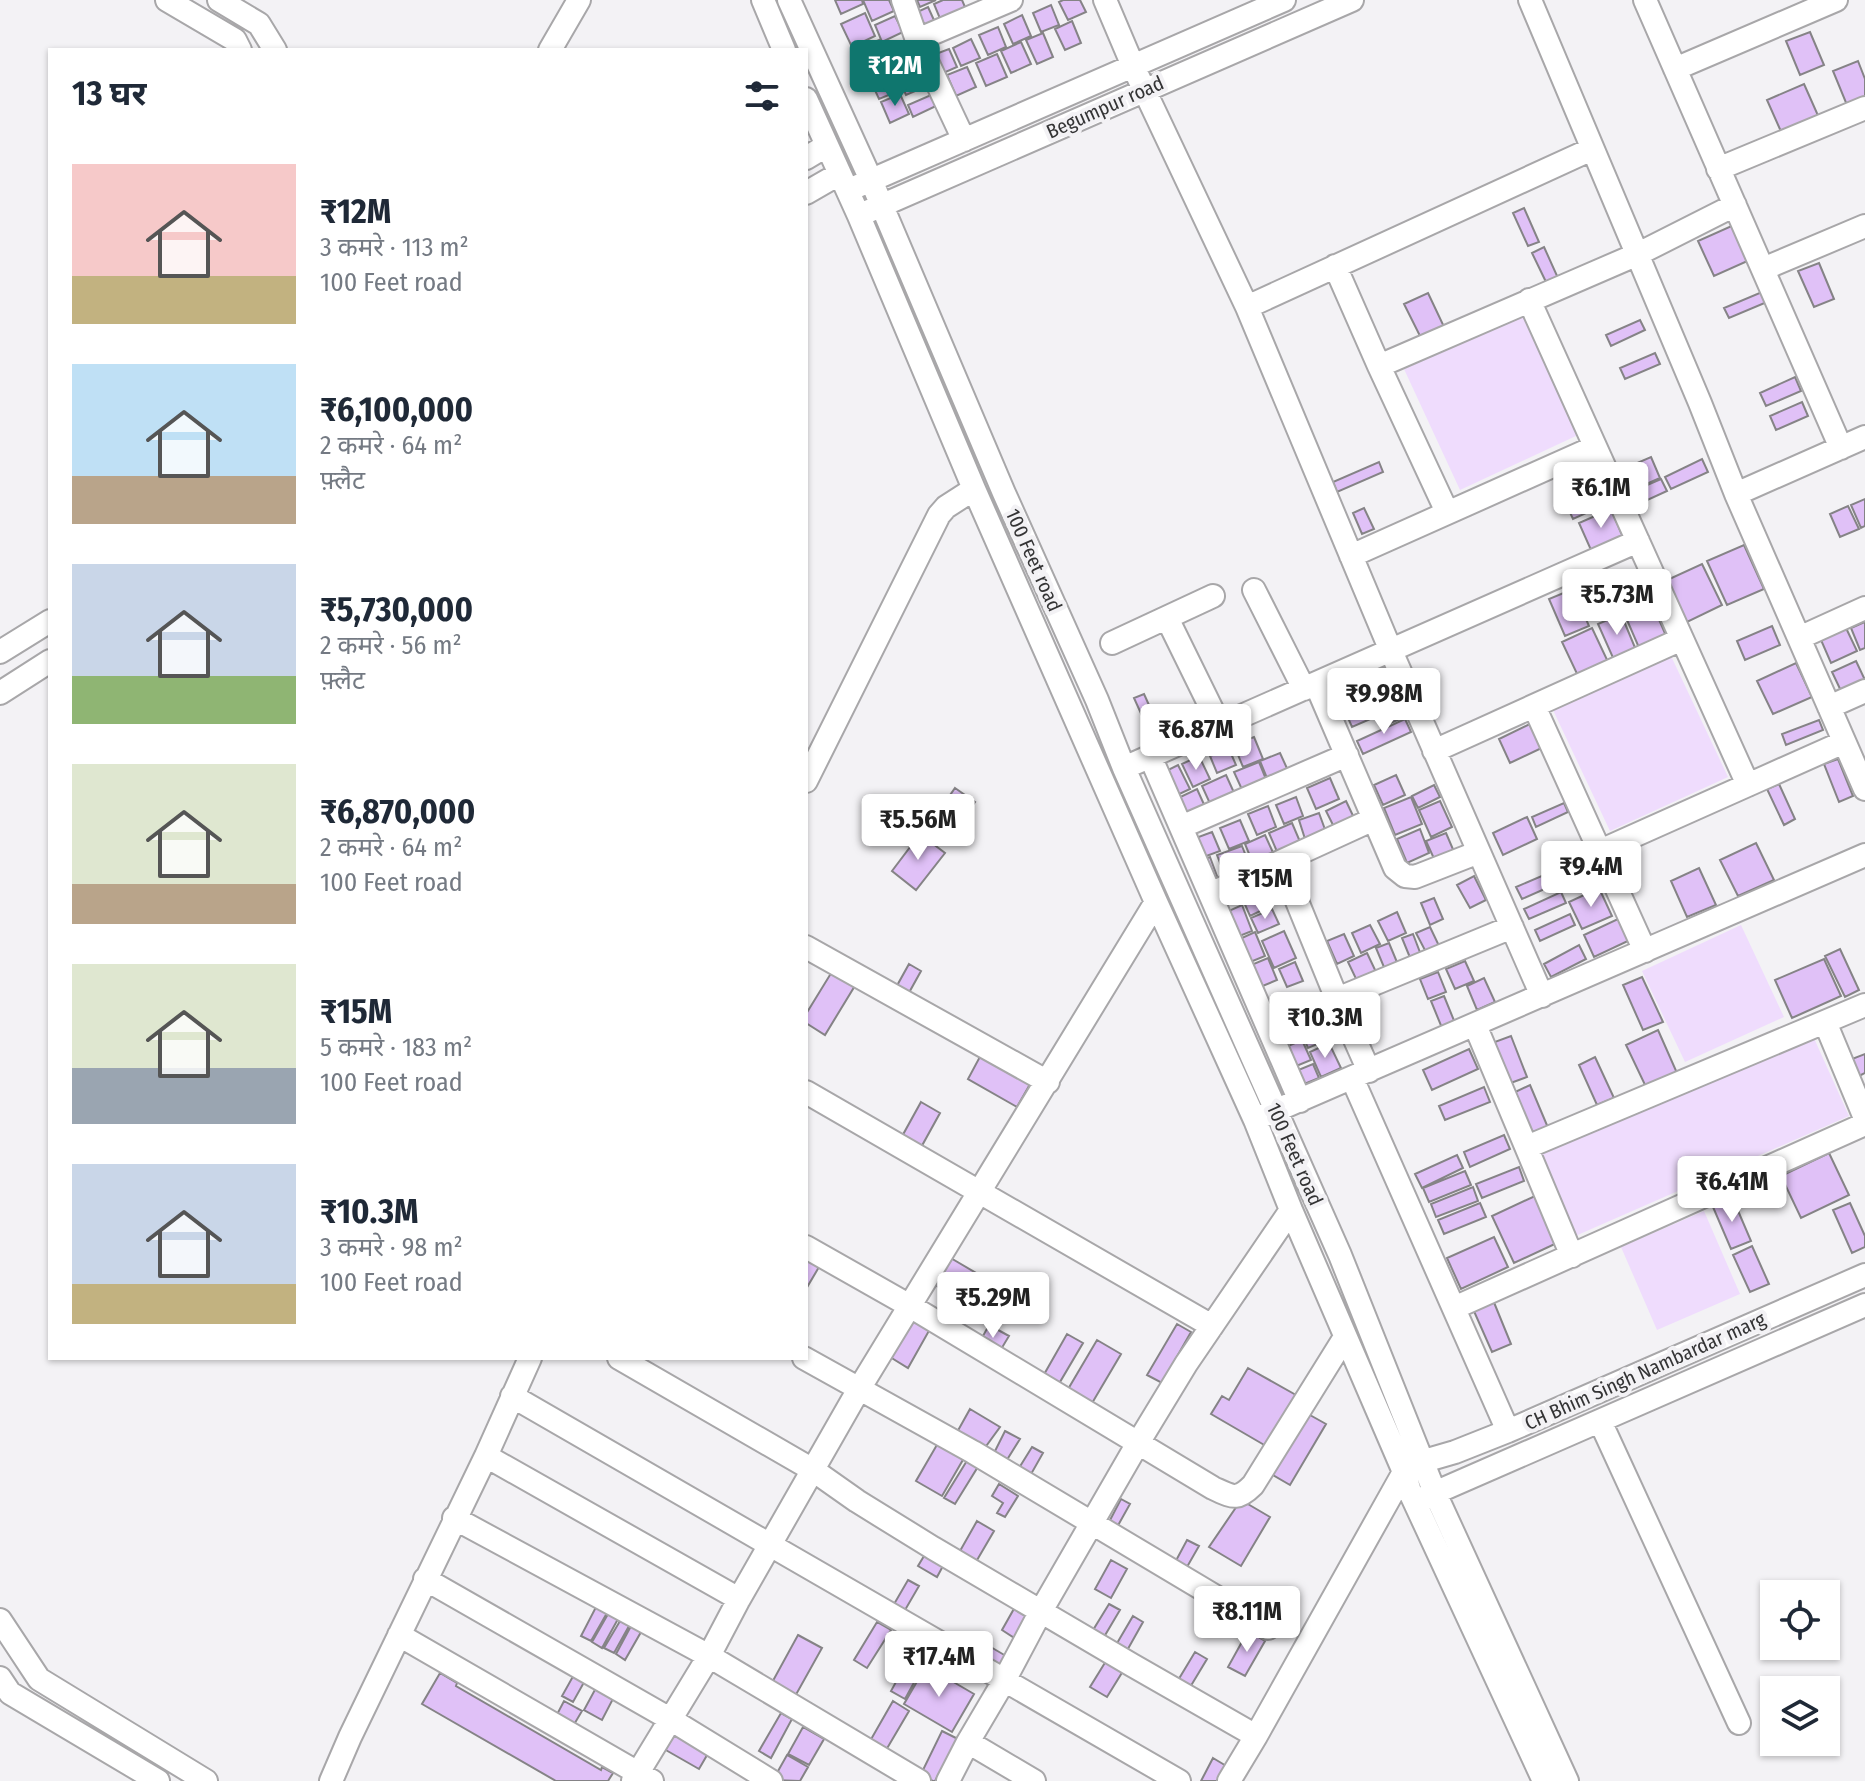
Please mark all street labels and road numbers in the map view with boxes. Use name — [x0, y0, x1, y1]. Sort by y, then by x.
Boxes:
street label: Begumpur road — [1043, 70, 1167, 144]
street label: 100 Feet road — [1001, 505, 1067, 615]
street label: 100 Feet road — [1262, 1099, 1328, 1209]
street label: CH Bhim Singh Nambardar marg — [1521, 1307, 1770, 1435]

